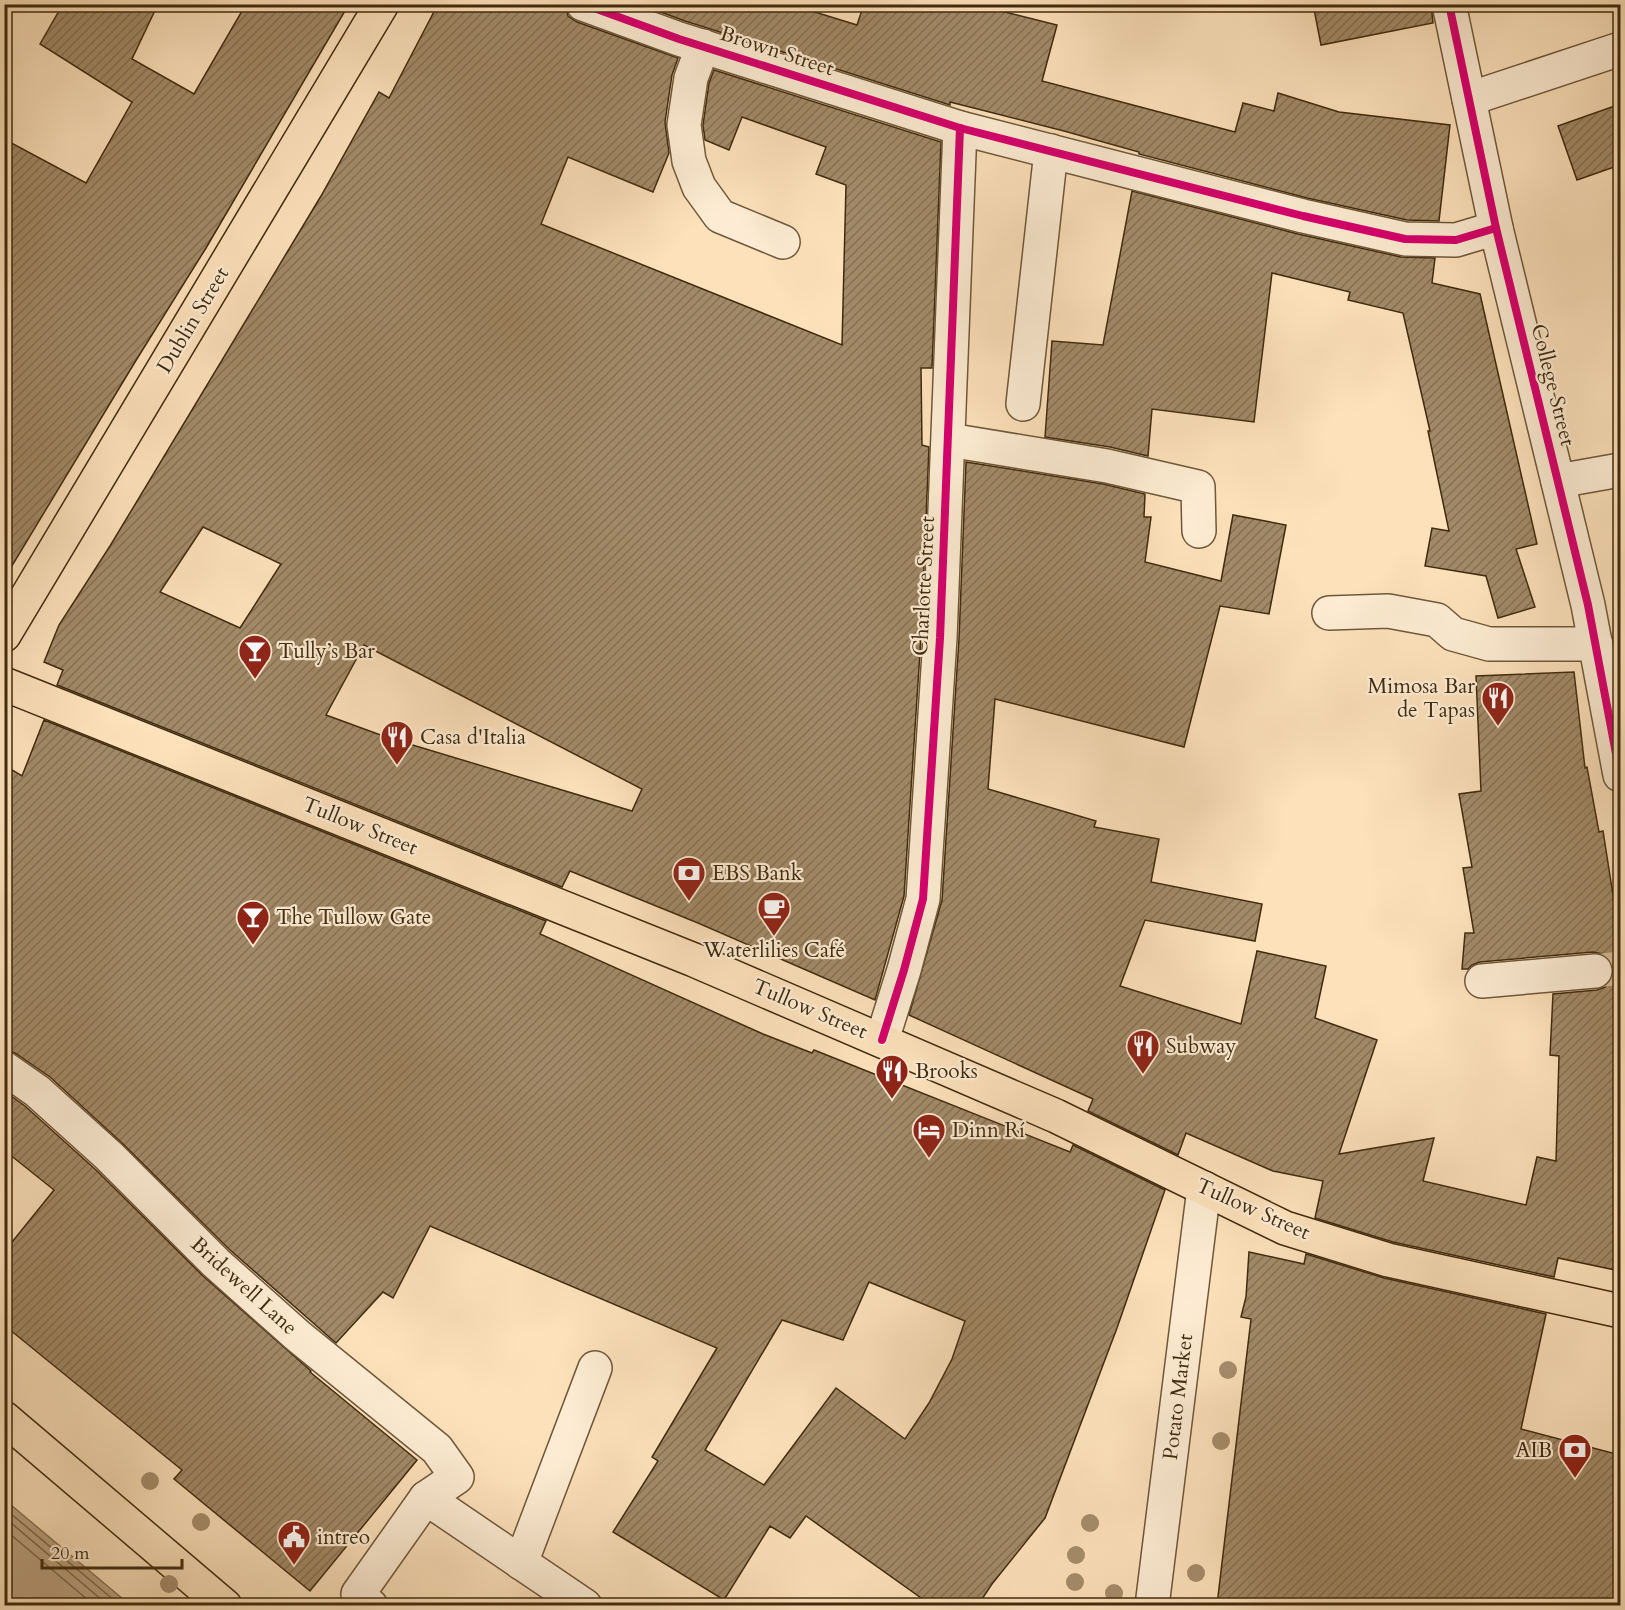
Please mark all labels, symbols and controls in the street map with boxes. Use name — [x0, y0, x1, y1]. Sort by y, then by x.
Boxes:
street label: Brown Street — [716, 19, 838, 83]
street label: Dublin Street — [150, 261, 236, 379]
street label: College Street — [1524, 321, 1582, 450]
street label: Charlotte Street — [906, 515, 942, 657]
bar icon: Tully’s Bar — [237, 633, 273, 680]
place label: Tully’s Bar — [278, 637, 375, 666]
place label: Mimosa Bar de Tapas — [1367, 672, 1475, 725]
restaurant icon: Mimosa Bar de Tapas — [1480, 680, 1516, 727]
restaurant icon: Casa d'Italia — [379, 719, 415, 766]
place label: Casa d'Italia — [420, 723, 526, 752]
street label: Tullow Street — [298, 790, 422, 862]
bank icon: EBS Bank — [671, 855, 707, 902]
place label: EBS Bank — [712, 859, 803, 888]
cafe icon: Waterlilies Café — [756, 890, 792, 937]
bar icon: The Tullow Gate — [235, 899, 271, 946]
place label: The Tullow Gate — [276, 903, 431, 932]
place label: Waterlilies Café — [702, 936, 845, 965]
street label: Tullow Street — [748, 972, 872, 1046]
restaurant icon: Subway — [1125, 1028, 1161, 1075]
place label: Subway — [1166, 1032, 1236, 1061]
restaurant icon: Brooks — [874, 1053, 910, 1100]
place label: Brooks — [915, 1057, 978, 1086]
hotel icon: Dinn Rí — [911, 1112, 947, 1159]
place label: Dinn Rí — [952, 1116, 1025, 1145]
street label: Tullow Street — [1191, 1171, 1315, 1247]
street label: Bridewell Lane — [184, 1230, 304, 1342]
street label: Potato Market — [1156, 1332, 1200, 1462]
bank icon: AIB — [1557, 1432, 1593, 1479]
place label: AIB — [1516, 1436, 1552, 1465]
public building icon: intreo — [276, 1519, 312, 1566]
place label: intreo — [317, 1523, 370, 1552]
scale bar — [42, 1532, 182, 1570]
text: 20 m — [51, 1541, 90, 1566]

